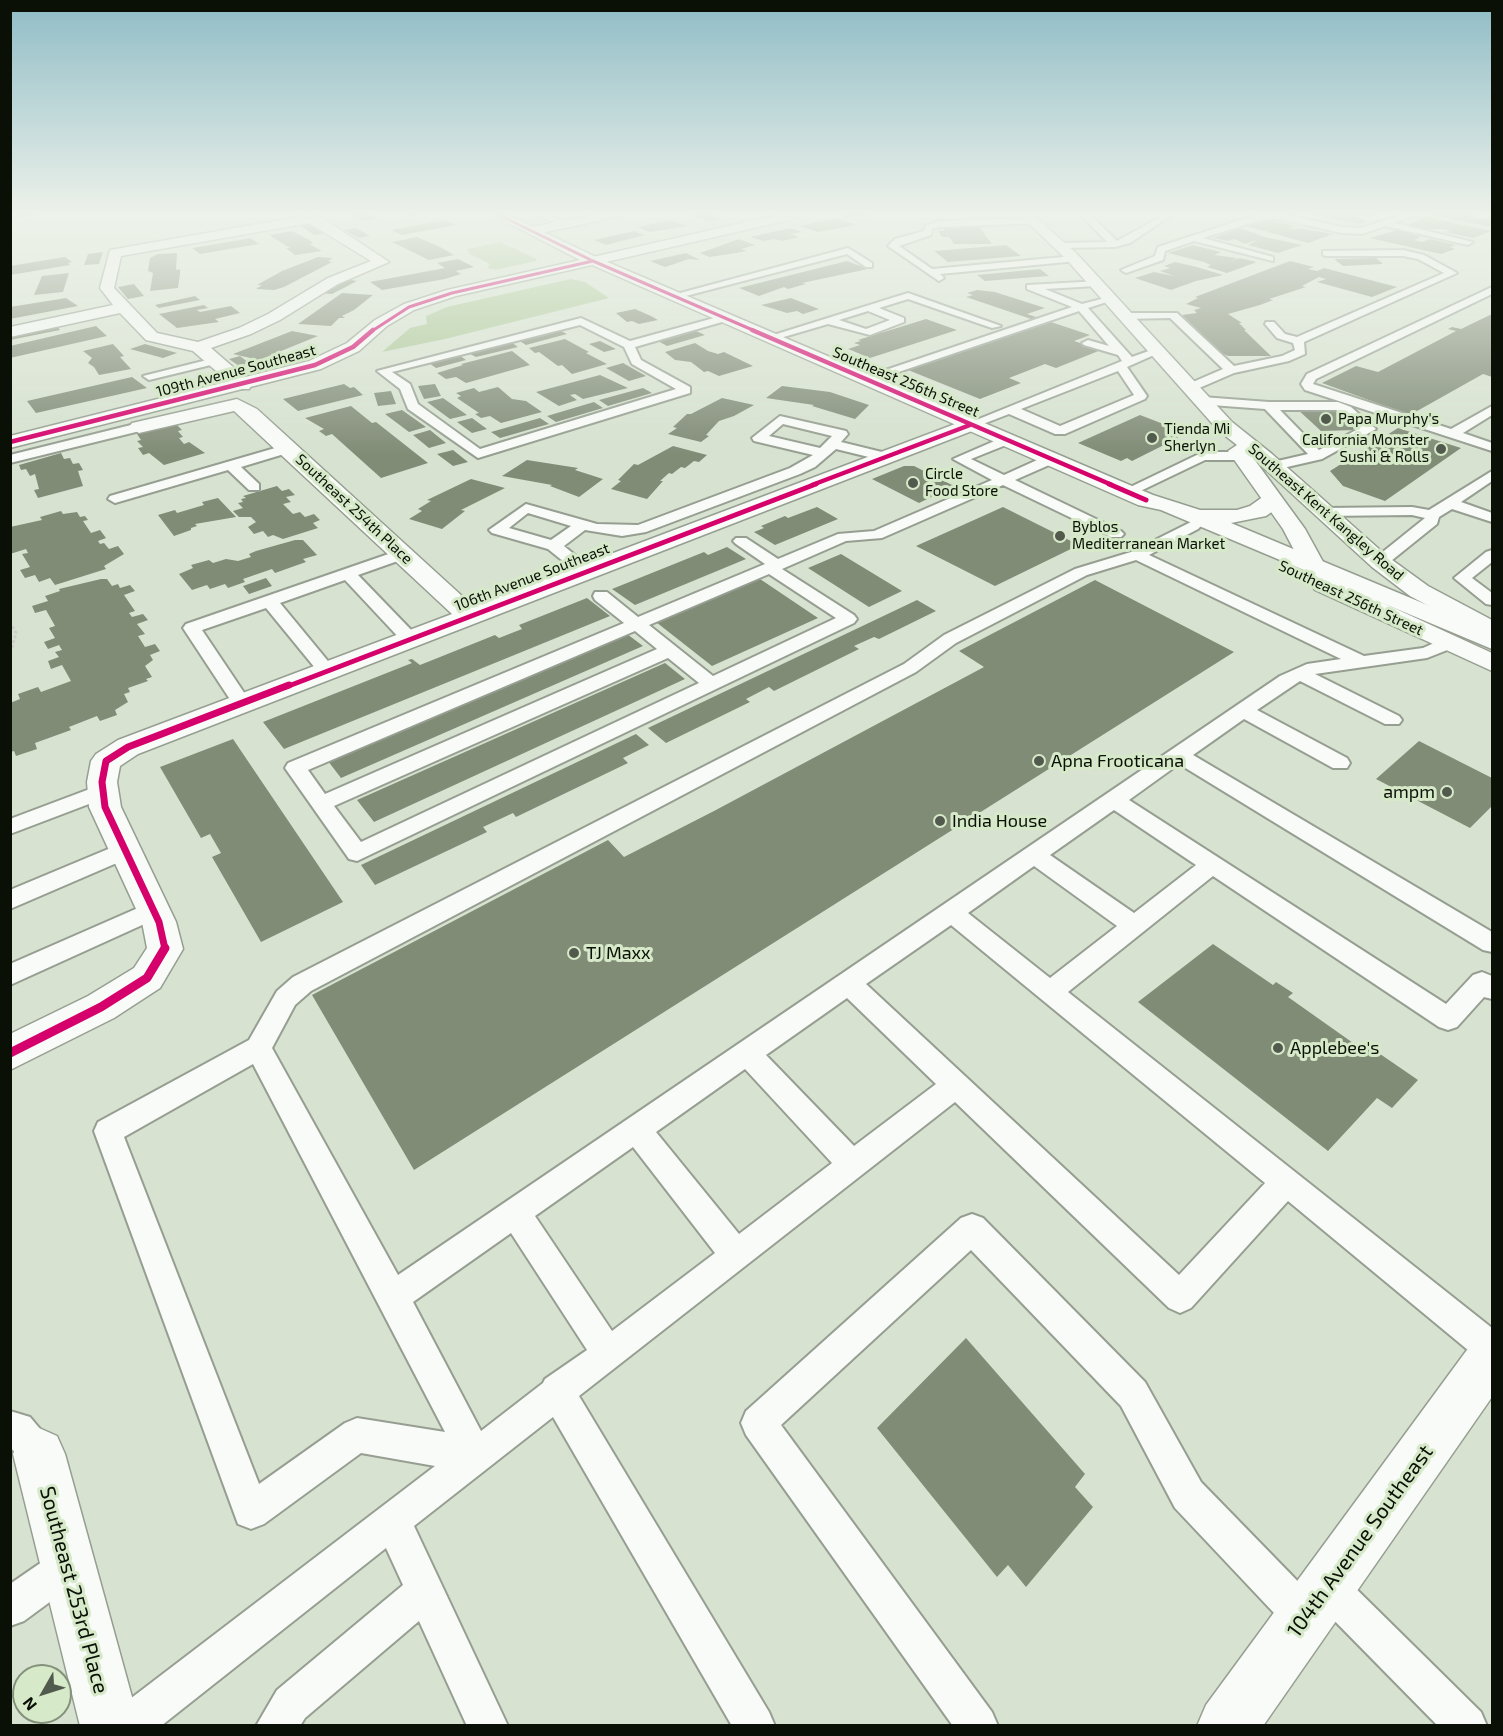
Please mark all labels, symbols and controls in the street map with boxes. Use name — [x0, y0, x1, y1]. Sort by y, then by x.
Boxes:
street label: 109th Avenue Southeast — [154, 341, 318, 401]
street label: Southeast 256th Street — [830, 343, 982, 421]
place label: Papa Murphy's — [1338, 410, 1439, 428]
marker: Papa Murphy's — [1319, 412, 1333, 426]
place label: Tienda Mi Sherlyn — [1164, 420, 1230, 455]
marker: Tienda Mi Sherlyn — [1145, 431, 1159, 445]
place label: California Monster Sushi & Rolls — [1302, 431, 1429, 466]
street label: Southeast Kent Kangley Road — [1245, 440, 1407, 584]
marker: California Monster Sushi & Rolls — [1434, 442, 1448, 456]
street label: Southeast 254th Place — [292, 450, 416, 568]
place label: Circle Food Store — [925, 465, 998, 500]
marker: Circle Food Store — [906, 476, 920, 490]
place label: Byblos Mediterranean Market — [1072, 518, 1225, 553]
marker: Byblos Mediterranean Market — [1053, 529, 1067, 543]
street label: 106th Avenue Southeast — [452, 539, 612, 615]
street label: Southeast 256th Street — [1276, 557, 1426, 639]
place label: Apna Frooticana — [1051, 750, 1184, 772]
marker: Apna Frooticana — [1032, 754, 1046, 768]
place label: ampm — [1383, 781, 1435, 803]
marker: ampm — [1440, 785, 1454, 799]
place label: India House — [952, 810, 1047, 832]
marker: India House — [933, 814, 947, 828]
place label: TJ Maxx — [586, 942, 651, 964]
marker: TJ Maxx — [567, 946, 581, 960]
place label: Applebee's — [1290, 1037, 1379, 1059]
marker: Applebee's — [1271, 1041, 1285, 1055]
street label: 104th Avenue Southeast — [1282, 1440, 1438, 1642]
street label: Southeast 253rd Place — [34, 1484, 114, 1696]
north arrow — [12, 1664, 72, 1724]
text: N — [18, 1694, 40, 1715]

